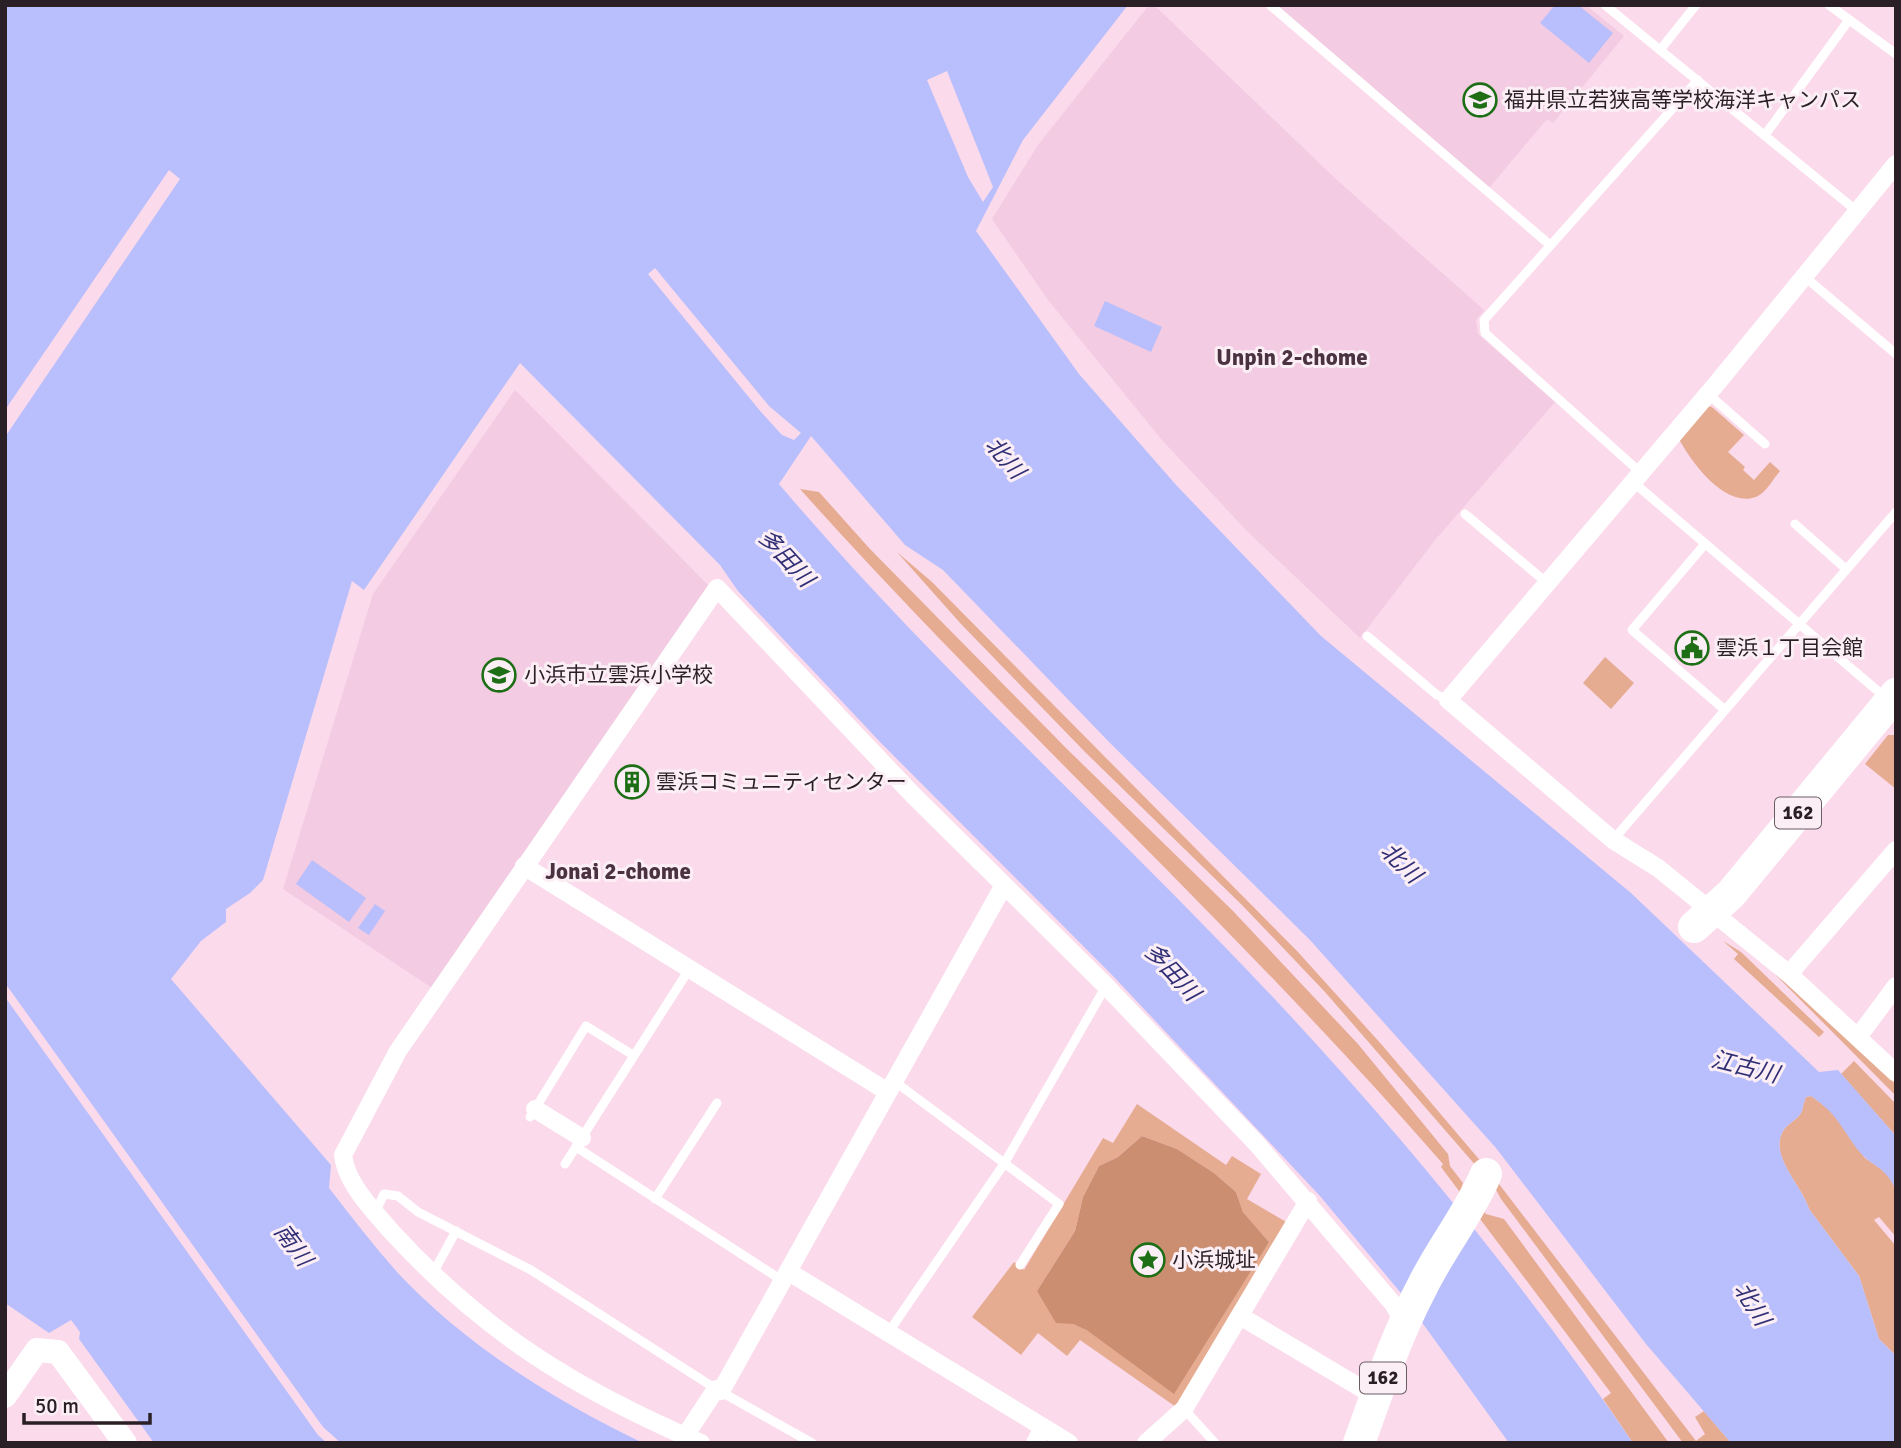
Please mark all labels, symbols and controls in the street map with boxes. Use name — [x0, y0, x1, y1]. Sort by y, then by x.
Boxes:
school or university icon: 福井県立若狭高等学校海洋キャンパス — [1461, 81, 1499, 119]
place label: 福井県立若狭高等学校海洋キャンパス — [1504, 87, 1861, 113]
district label: Unpin 2-chome — [1216, 343, 1368, 372]
water label: 北川 — [979, 431, 1033, 487]
water label: 多田川 — [752, 523, 822, 595]
public building icon: 雲浜１丁目会館 — [1673, 629, 1711, 667]
place label: 雲浜１丁目会館 — [1716, 635, 1863, 661]
school or university icon: 小浜市立雲浜小学校 — [480, 656, 518, 694]
place label: 小浜市立雲浜小学校 — [524, 662, 713, 688]
building icon: 雲浜コミュニティセンター — [613, 763, 651, 801]
place label: 雲浜コミュニティセンター — [656, 769, 907, 795]
road number: 162 — [1775, 798, 1821, 828]
water label: 北川 — [1374, 837, 1430, 891]
district label: Jonai 2-chome — [545, 857, 691, 886]
water label: 多田川 — [1138, 937, 1208, 1009]
water label: 江古川 — [1708, 1045, 1785, 1090]
water label: 南川 — [268, 1218, 320, 1274]
place icon: 小浜城址 — [1129, 1241, 1167, 1279]
place label: 小浜城址 — [1172, 1247, 1256, 1273]
water label: 北川 — [1728, 1277, 1778, 1334]
road number: 162 — [1360, 1362, 1406, 1394]
scale bar — [24, 1382, 150, 1426]
text: 50 m — [35, 1393, 79, 1419]

